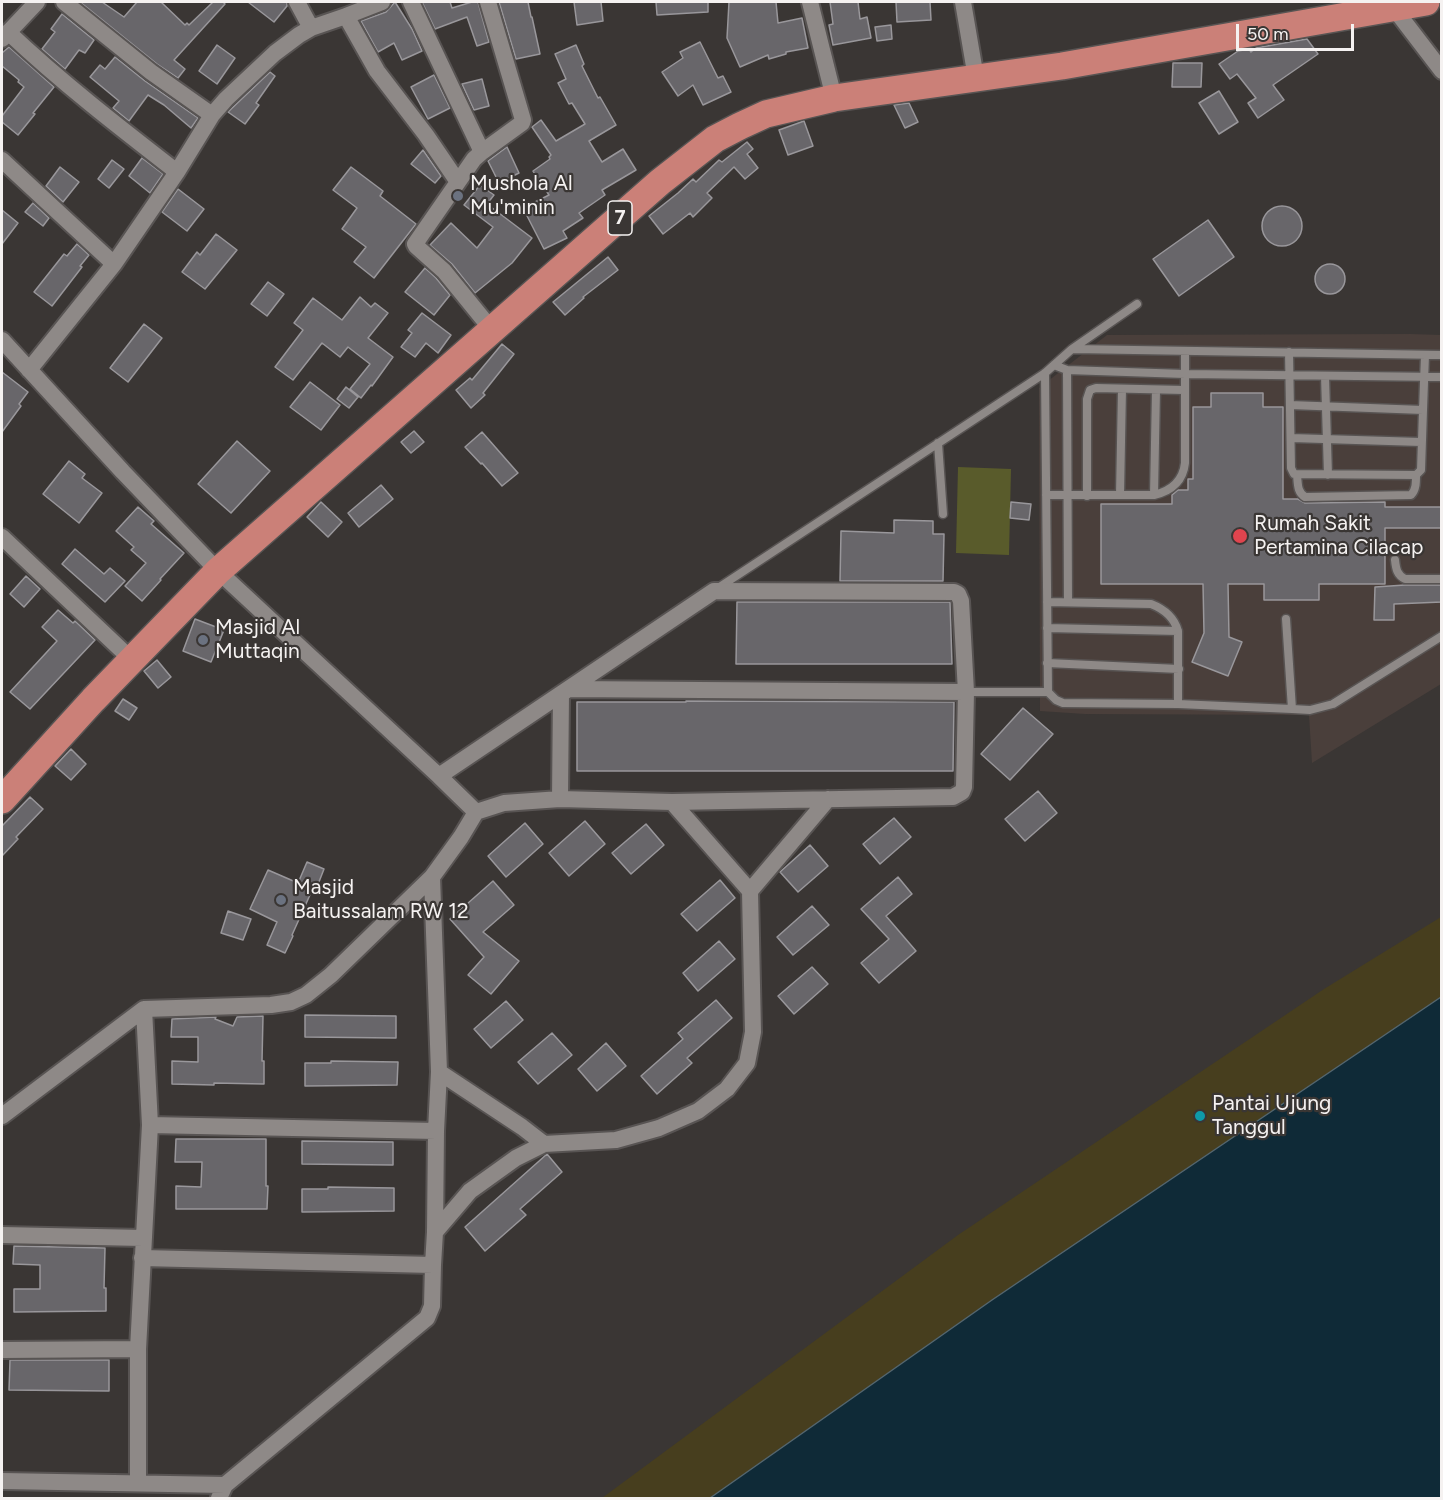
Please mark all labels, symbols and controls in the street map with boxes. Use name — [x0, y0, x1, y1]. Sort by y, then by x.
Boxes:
scale bar — [1239, 12, 1358, 50]
text: 50 m — [1247, 23, 1289, 45]
place label: Mushola Al Mu'minin — [470, 171, 573, 221]
marker: Mushola Al Mu'minin — [451, 189, 465, 203]
road number: 7 — [608, 201, 632, 235]
place label: Rumah Sakit Pertamina Cilacap — [1254, 511, 1423, 561]
marker: Rumah Sakit Pertamina Cilacap — [1231, 527, 1249, 545]
place label: Masjid Al Muttaqin — [215, 615, 300, 665]
marker: Masjid Al Muttaqin — [196, 633, 210, 647]
place label: Masjid Baitussalam RW 12 — [293, 875, 469, 925]
marker: Masjid Baitussalam RW 12 — [274, 893, 288, 907]
place label: Pantai Ujung Tanggul — [1212, 1091, 1331, 1141]
marker: Pantai Ujung Tanggul — [1193, 1109, 1207, 1123]

